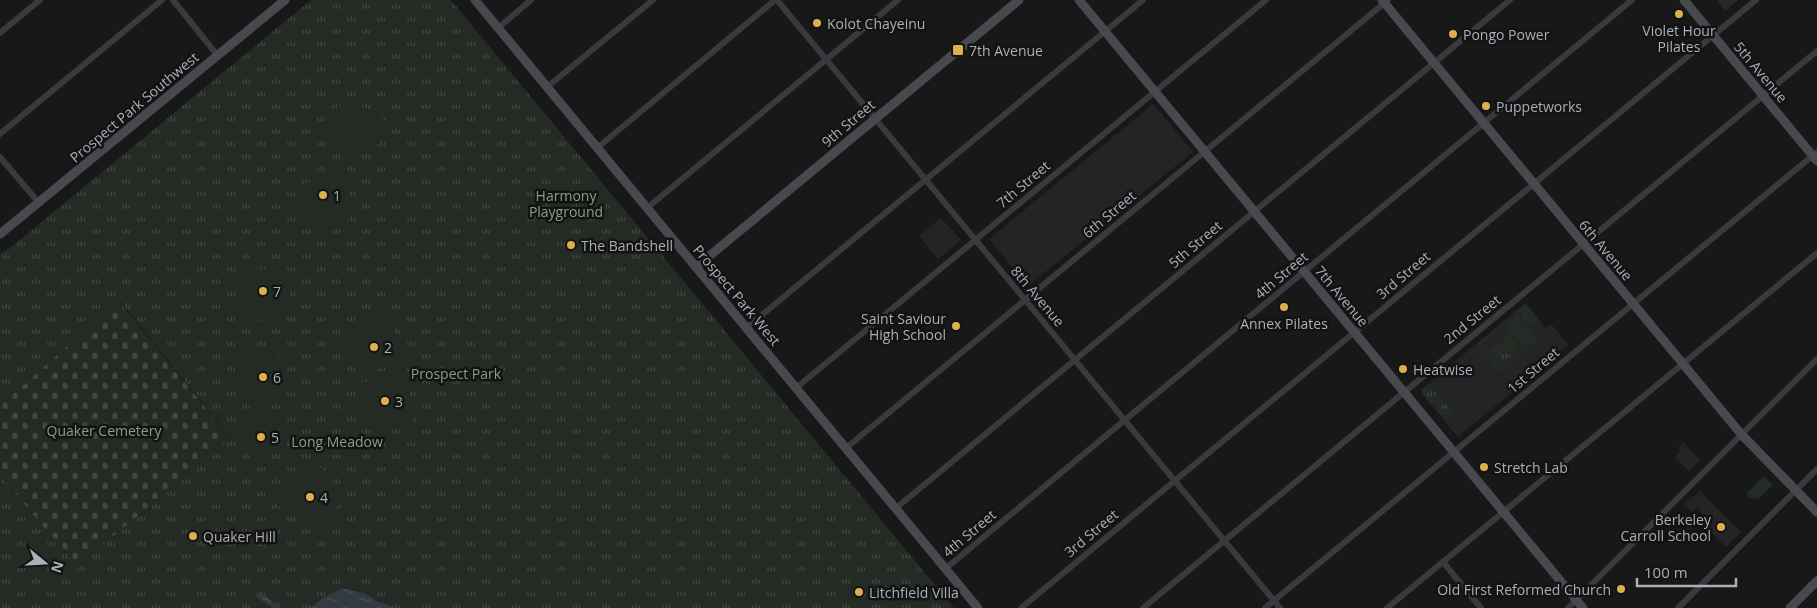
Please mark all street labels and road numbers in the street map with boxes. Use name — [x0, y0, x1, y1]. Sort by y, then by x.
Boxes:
street label: 5th Avenue — [1730, 38, 1792, 107]
street label: Prospect Park Southwest — [66, 47, 202, 167]
street label: 9th Street — [817, 95, 879, 151]
street label: 7th Street — [992, 156, 1054, 212]
street label: 6th Street — [1078, 186, 1140, 242]
street label: 5th Street — [1164, 216, 1226, 272]
street label: 6th Avenue — [1575, 216, 1637, 285]
street label: Prospect Park West — [689, 240, 785, 350]
street label: 4th Street — [1250, 247, 1312, 303]
street label: 3rd Street — [1372, 247, 1434, 303]
street label: 8th Avenue — [1007, 262, 1069, 331]
street label: 7th Avenue — [1311, 262, 1373, 331]
street label: 2nd Street — [1440, 290, 1504, 348]
street label: 1st Street — [1503, 343, 1563, 397]
street label: 4th Street — [938, 505, 1000, 561]
street label: 3rd Street — [1060, 505, 1122, 561]

